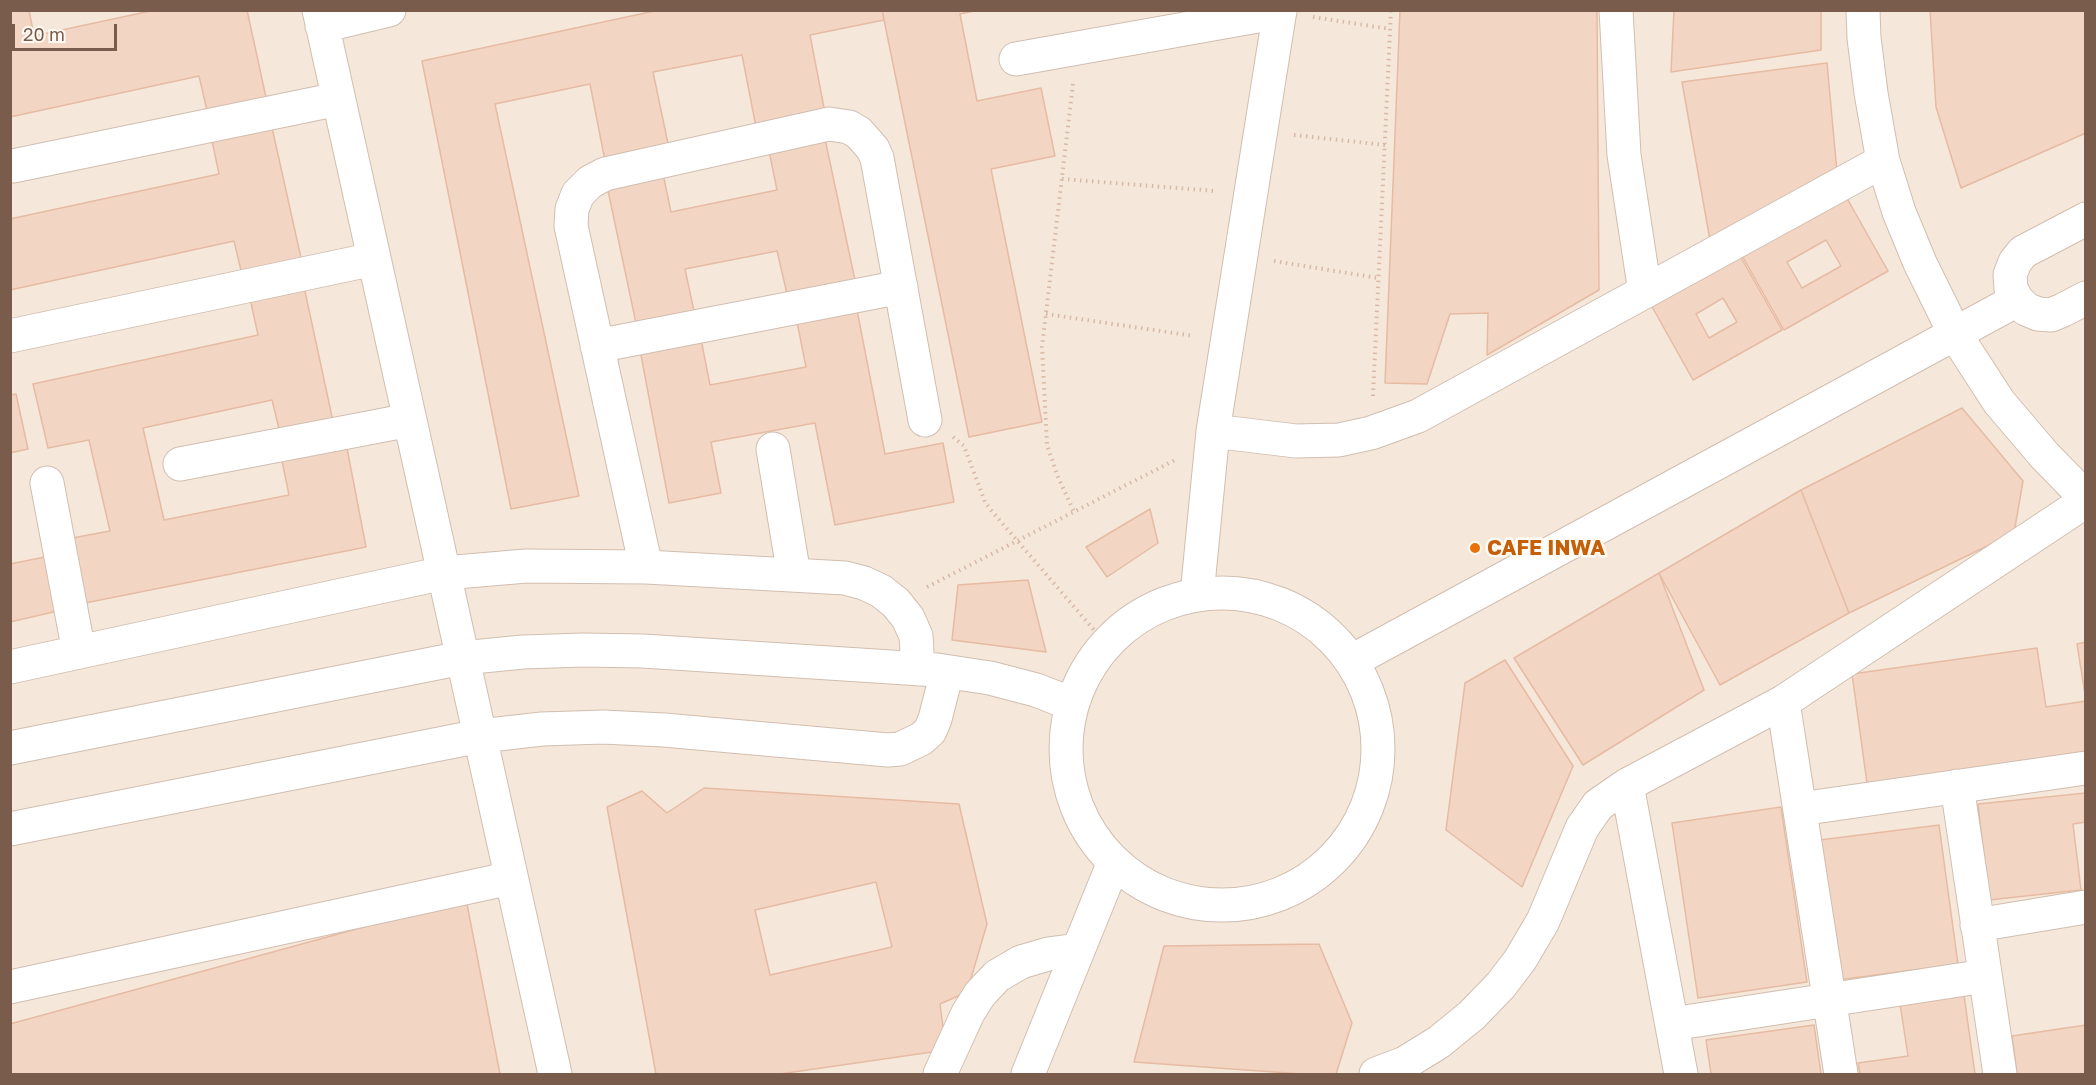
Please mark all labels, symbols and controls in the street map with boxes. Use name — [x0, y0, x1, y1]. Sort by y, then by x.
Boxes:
scale bar — [15, 12, 120, 50]
text: 20 m — [23, 23, 65, 45]
place label: CAFE INWA — [1487, 535, 1605, 561]
marker: CAFE INWA — [1468, 541, 1482, 555]

